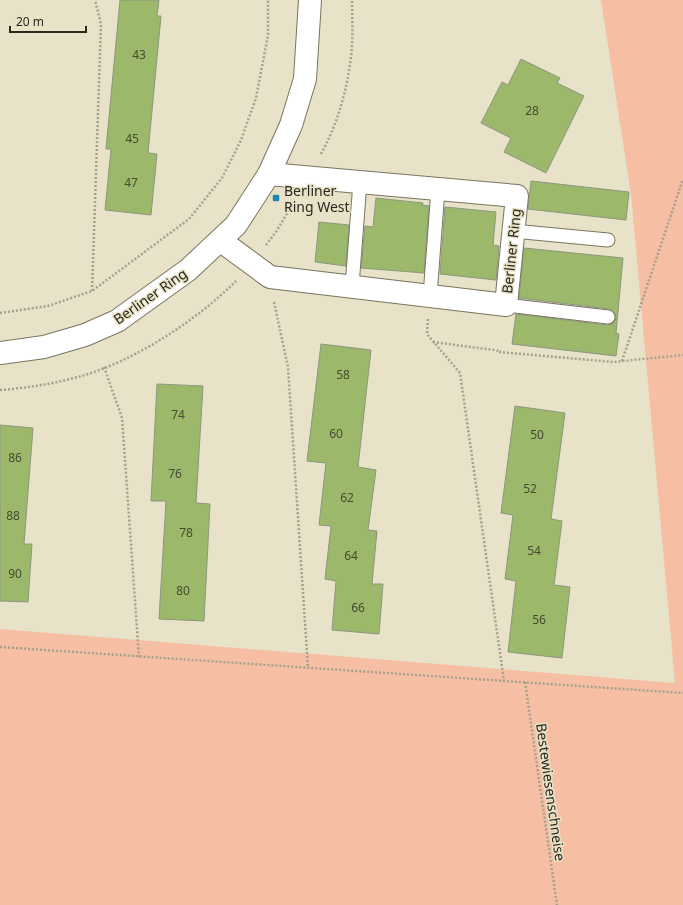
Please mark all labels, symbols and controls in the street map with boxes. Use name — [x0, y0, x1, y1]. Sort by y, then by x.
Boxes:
scale bar — [10, 8, 86, 34]
text: 20 m — [16, 13, 44, 30]
house number: 43 — [132, 46, 146, 63]
house number: 28 — [525, 102, 539, 119]
house number: 45 — [125, 130, 139, 147]
house number: 47 — [124, 174, 138, 191]
place label: Berliner Ring West — [284, 181, 350, 216]
marker: Berliner Ring West — [271, 193, 281, 203]
street label: Berliner Ring — [497, 207, 525, 295]
street label: Berliner Ring — [110, 264, 190, 328]
house number: 58 — [336, 366, 350, 383]
house number: 74 — [171, 406, 185, 423]
house number: 60 — [329, 425, 343, 442]
house number: 50 — [530, 426, 544, 443]
house number: 86 — [8, 449, 22, 466]
house number: 76 — [168, 465, 182, 482]
house number: 52 — [523, 480, 537, 497]
house number: 62 — [340, 489, 354, 506]
house number: 88 — [6, 507, 20, 524]
house number: 78 — [179, 524, 193, 541]
house number: 54 — [527, 542, 541, 559]
house number: 64 — [344, 547, 358, 564]
house number: 90 — [8, 565, 22, 582]
house number: 80 — [176, 582, 190, 599]
house number: 66 — [351, 599, 365, 616]
house number: 56 — [532, 611, 546, 628]
street label: Bestewiesenschneise — [532, 722, 570, 862]

